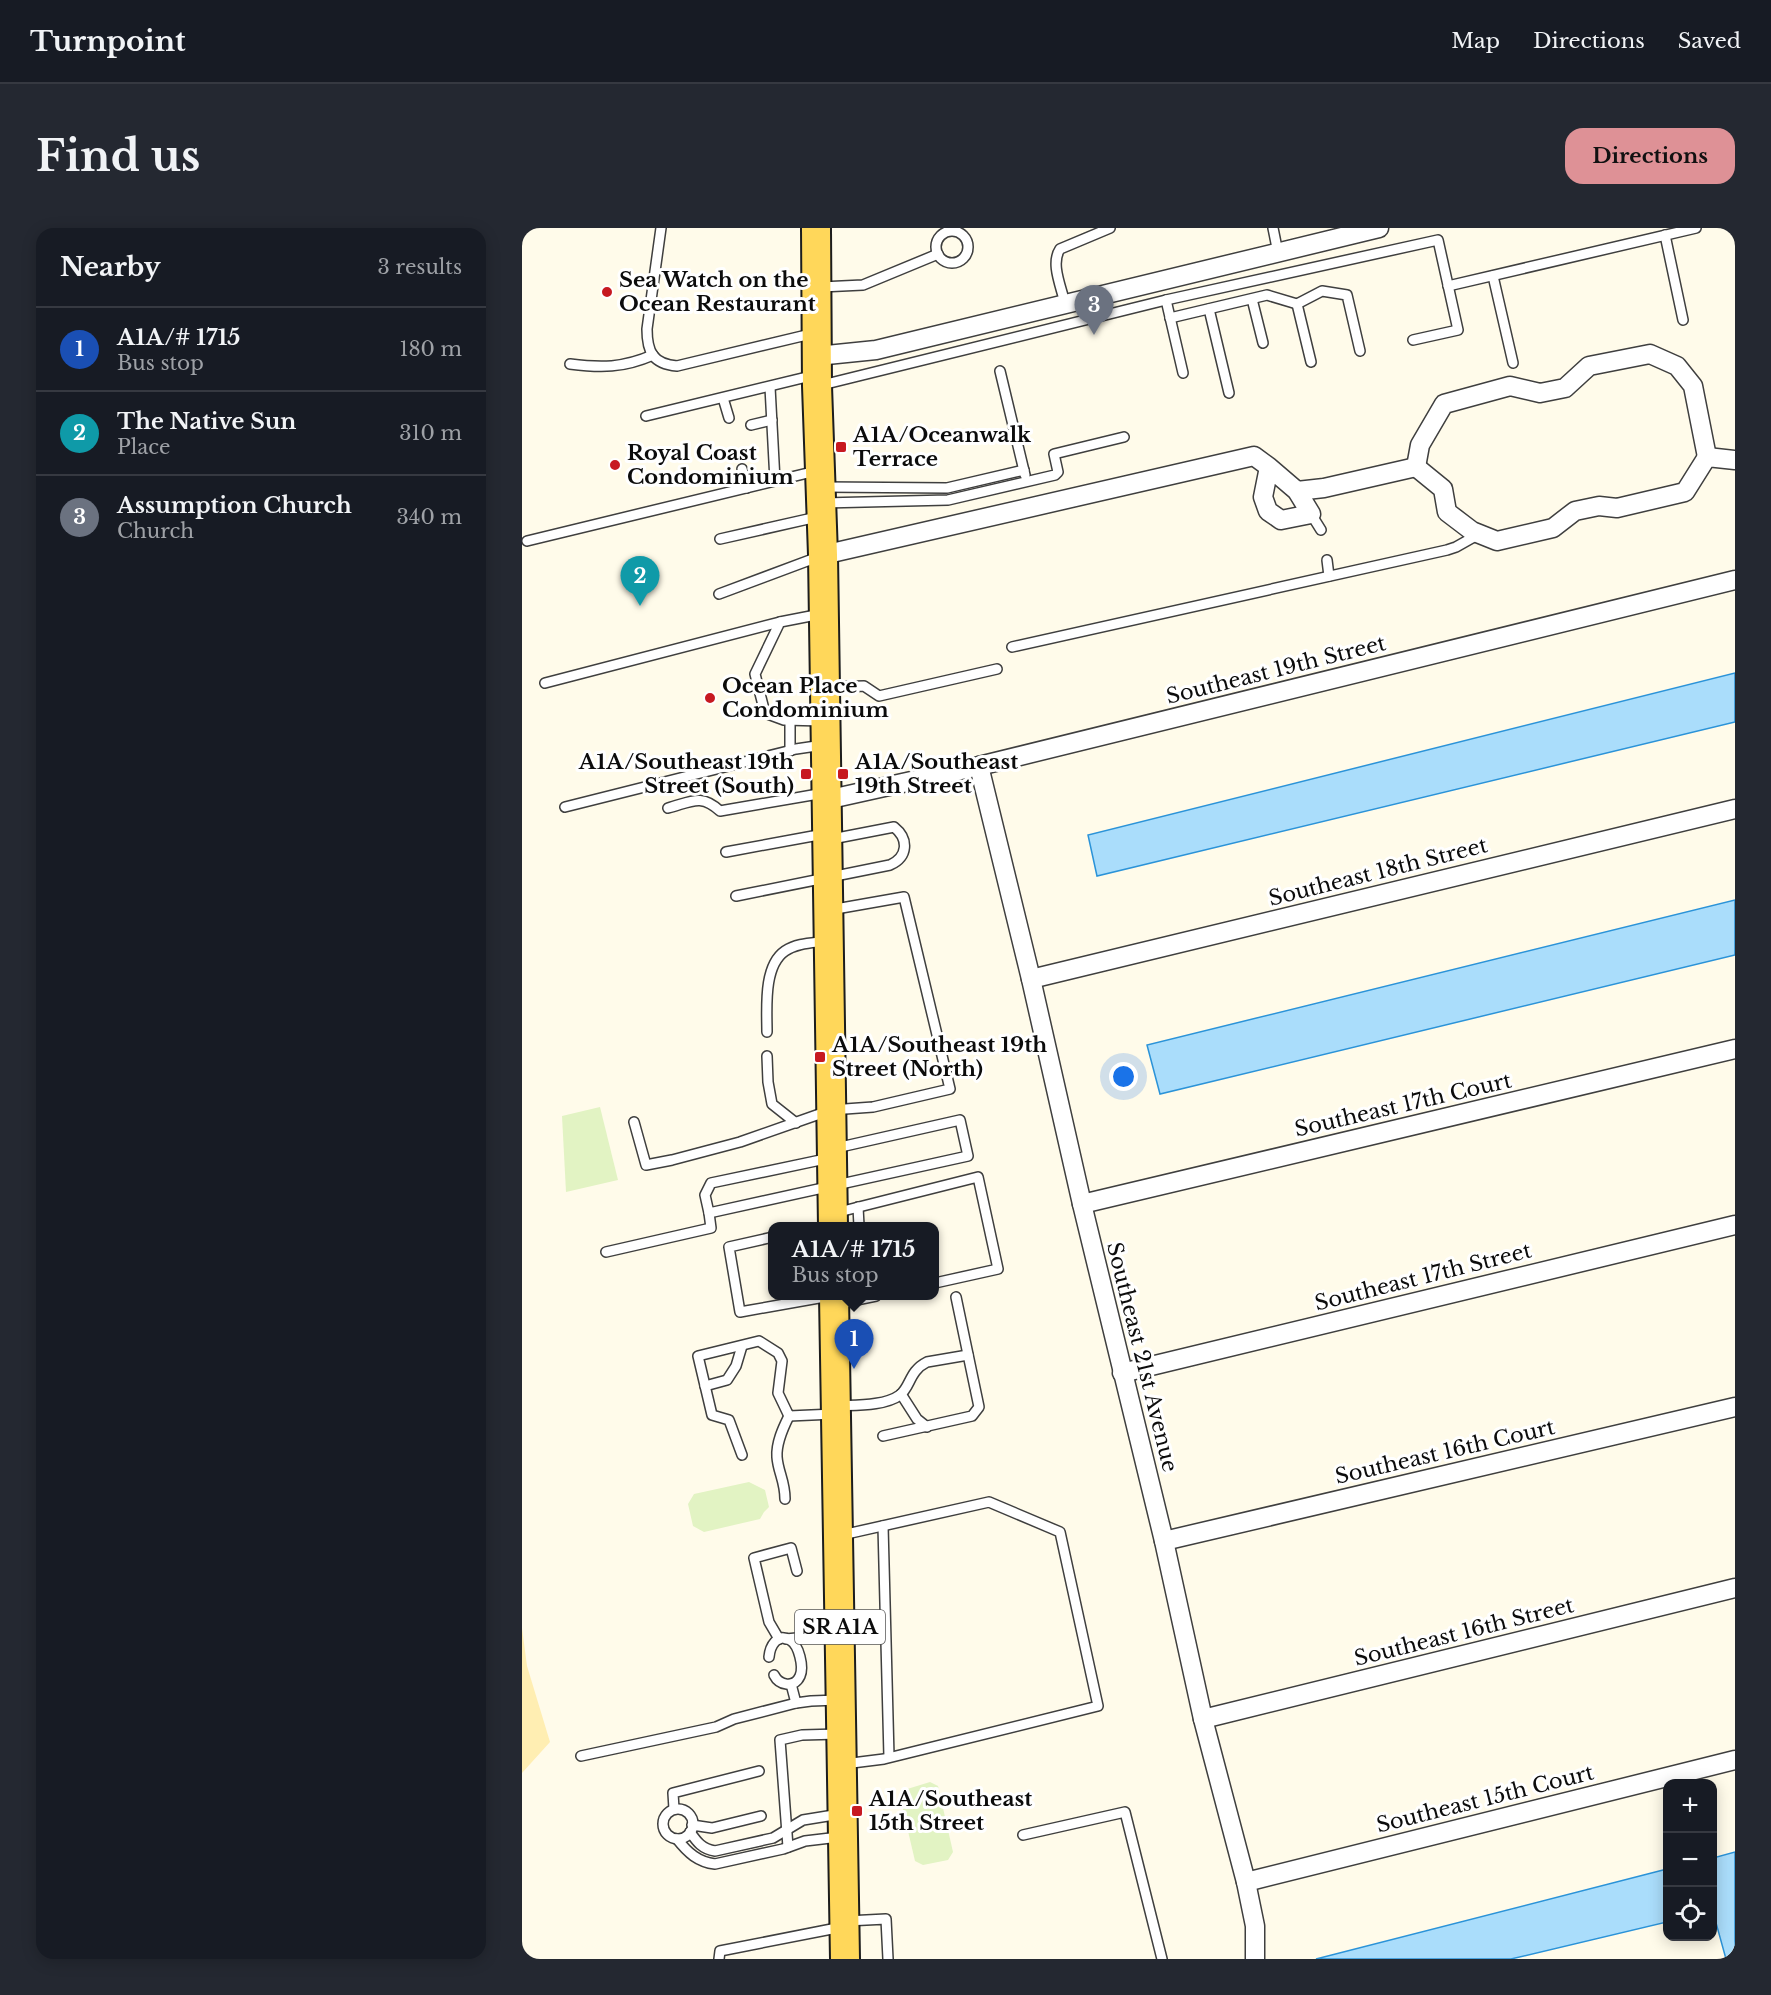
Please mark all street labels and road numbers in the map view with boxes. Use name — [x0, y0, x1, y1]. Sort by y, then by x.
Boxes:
street label: Southeast 19th Street — [1164, 630, 1389, 710]
street label: Southeast 18th Street — [1266, 832, 1490, 912]
street label: Southeast 17th Court — [1292, 1067, 1514, 1143]
street label: Southeast 17th Street — [1312, 1237, 1534, 1317]
street label: Southeast 21st Avenue — [1101, 1239, 1183, 1475]
street label: Southeast 16th Court — [1333, 1414, 1557, 1490]
street label: Southeast 16th Street — [1352, 1592, 1577, 1672]
road number: SR A1A — [795, 1610, 885, 1644]
street label: Southeast 15th Court — [1374, 1759, 1596, 1839]

